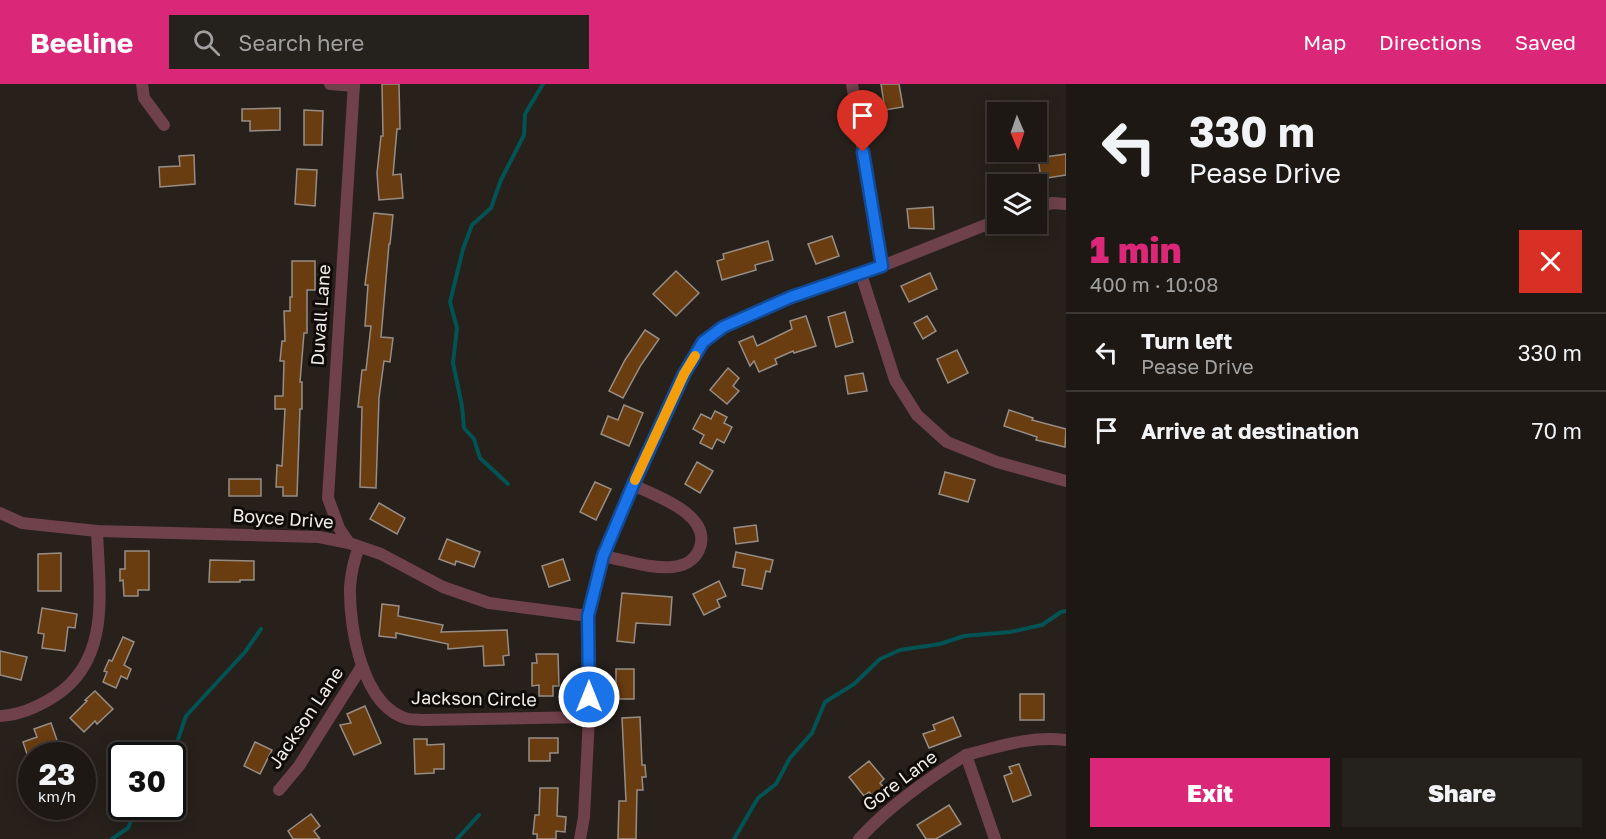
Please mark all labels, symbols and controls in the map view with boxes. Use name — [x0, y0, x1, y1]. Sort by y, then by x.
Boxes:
search box — [169, 15, 589, 69]
text: Beeline — [30, 26, 133, 59]
icon: search — [190, 26, 223, 59]
text: Search here — [238, 29, 364, 56]
text: Map — [1303, 29, 1346, 55]
text: Directions — [1379, 29, 1482, 55]
text: Saved — [1515, 29, 1576, 55]
pin — [837, 90, 888, 152]
icon: arrive — [846, 99, 879, 132]
north arrow — [987, 102, 1047, 162]
map controls — [987, 102, 1047, 234]
text: 330 m — [1189, 106, 1315, 156]
icon: left — [1090, 108, 1168, 186]
text: Pease Drive — [1189, 157, 1341, 189]
button: layers — [987, 174, 1047, 234]
text: 1 min — [1090, 228, 1181, 271]
button: close — [1519, 230, 1582, 293]
street label: Duvall Lane — [305, 264, 335, 366]
text: 400 m · 10:08 — [1090, 272, 1218, 296]
text: Turn left — [1141, 327, 1232, 354]
icon: left — [1090, 336, 1123, 369]
text: 330 m — [1518, 339, 1582, 366]
text: Pease Drive — [1141, 354, 1254, 378]
icon: arrive — [1090, 414, 1123, 447]
text: Arrive at destination — [1141, 417, 1359, 444]
text: 70 m — [1532, 417, 1582, 444]
street label: Boyce Drive — [232, 503, 335, 533]
street label: Jackson Lane — [263, 662, 347, 773]
position arrow — [557, 665, 621, 729]
street label: Jackson Circle — [411, 686, 537, 710]
speed limit sign: 30 — [108, 742, 186, 820]
street label: Gore Lane — [858, 745, 941, 815]
text: 23 — [39, 756, 75, 792]
button: Exit — [1090, 758, 1330, 827]
button: Share — [1342, 758, 1582, 827]
text: km/h — [38, 787, 76, 805]

